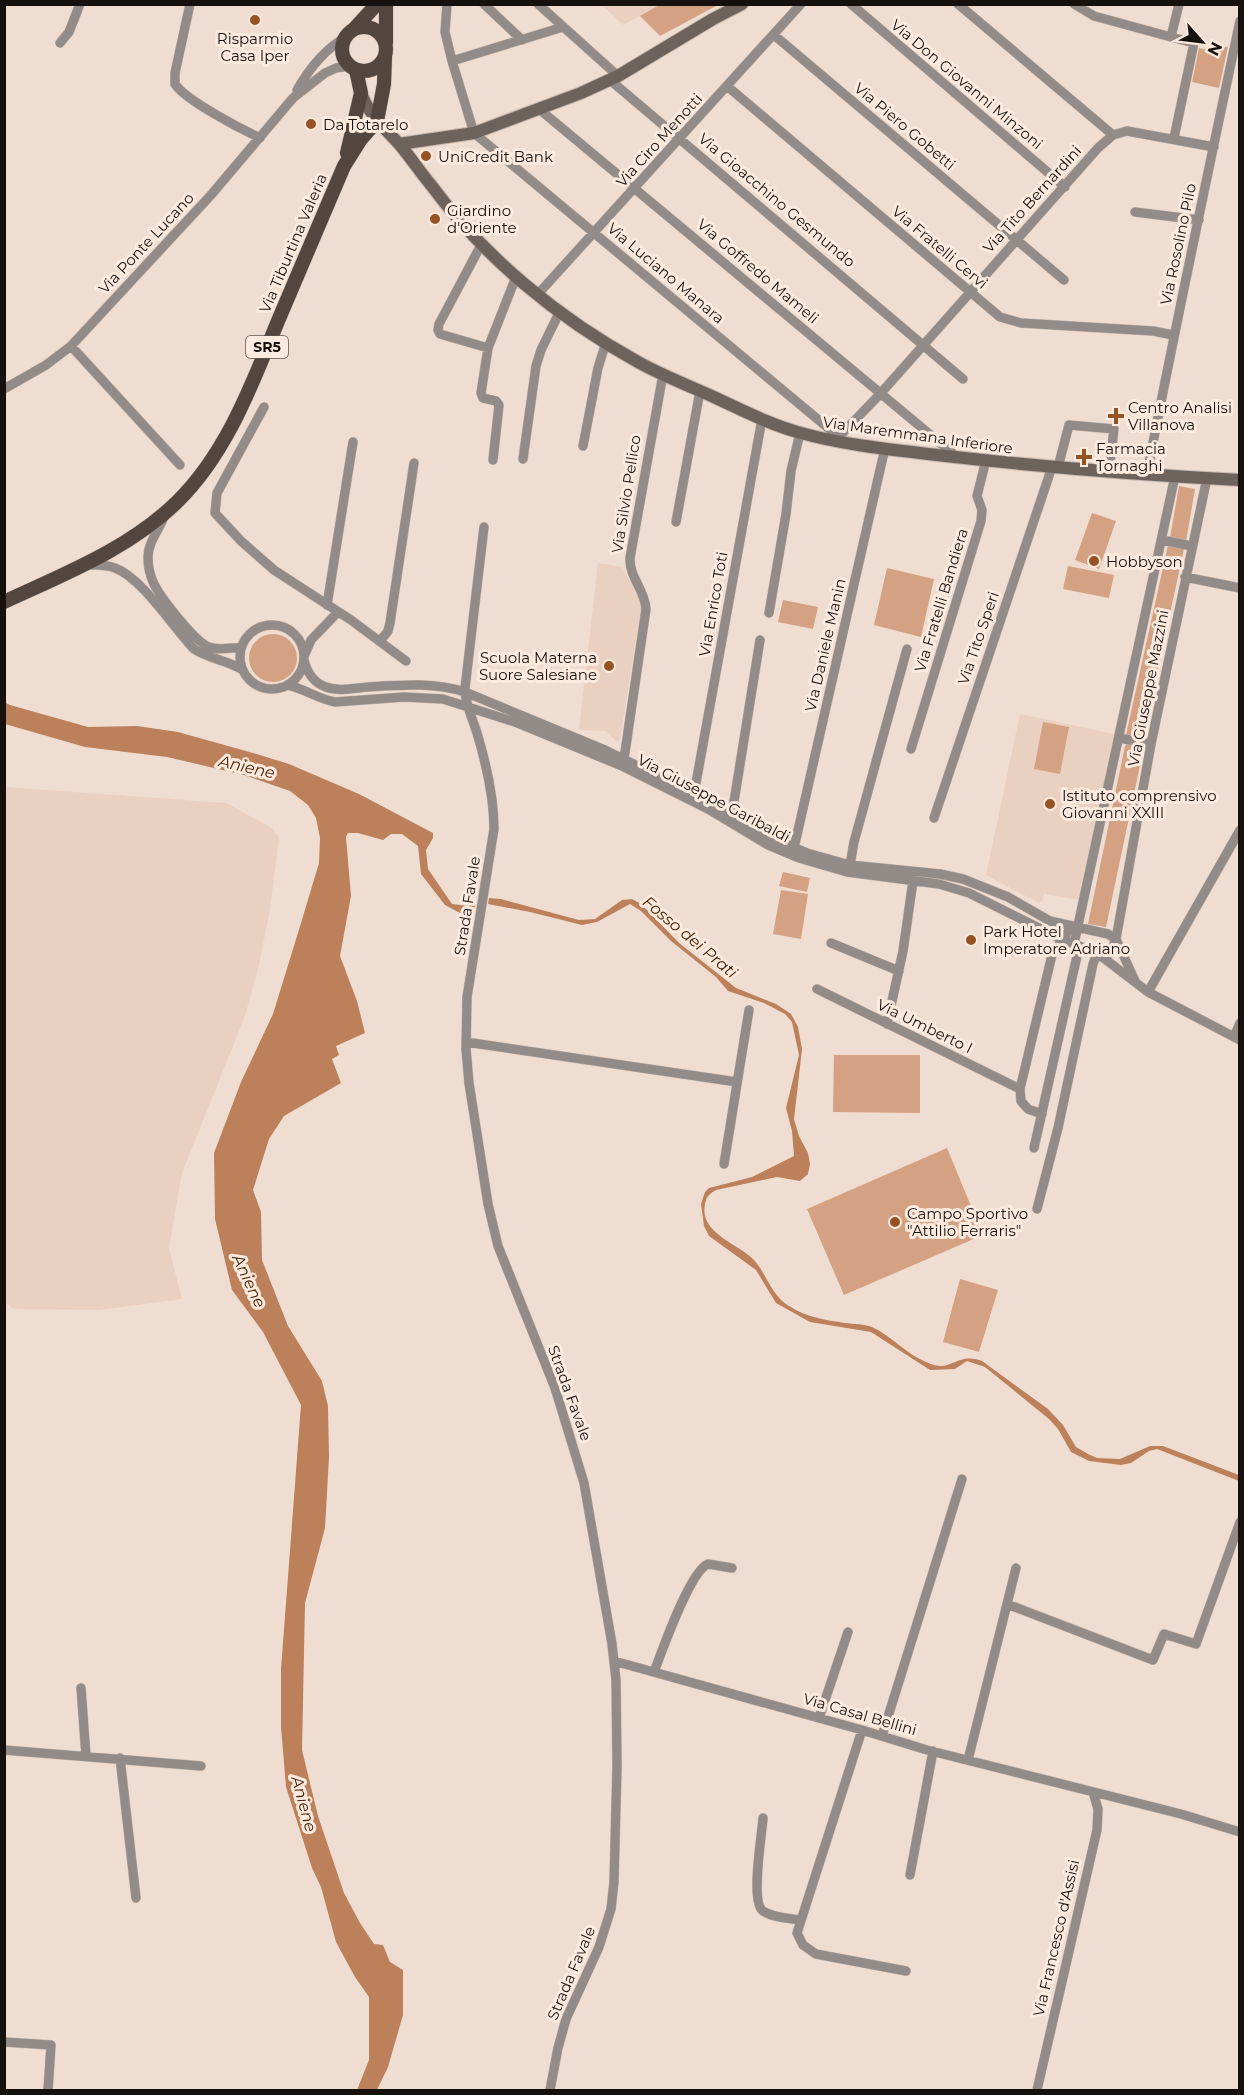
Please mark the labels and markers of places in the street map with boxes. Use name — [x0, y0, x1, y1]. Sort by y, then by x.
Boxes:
marker: Risparmio Casa Iper — [248, 13, 262, 27]
place label: Risparmio Casa Iper — [217, 29, 293, 65]
place label: Da Totarelo — [323, 115, 408, 134]
marker: Da Totarelo — [304, 117, 318, 131]
place label: UniCredit Bank — [438, 147, 553, 166]
marker: UniCredit Bank — [419, 149, 433, 163]
place label: Giardino d'Oriente — [447, 201, 517, 237]
marker: Giardino d'Oriente — [428, 212, 442, 226]
place label: Centro Analisi Villanova — [1128, 398, 1232, 434]
marker: Centro Analisi Villanova — [1109, 409, 1123, 423]
place label: Farmacia Tornaghi — [1096, 439, 1166, 475]
marker: Farmacia Tornaghi — [1077, 450, 1091, 464]
place label: Hobbyson — [1106, 552, 1183, 571]
marker: Hobbyson — [1087, 554, 1101, 568]
place label: Scuola Materna Suore Salesiane — [479, 648, 597, 684]
marker: Scuola Materna Suore Salesiane — [602, 659, 616, 673]
place label: Istituto comprensivo Giovanni XXIII — [1062, 786, 1217, 822]
marker: Istituto comprensivo Giovanni XXIII — [1043, 797, 1057, 811]
place label: Park Hotel Imperatore Adriano — [983, 922, 1130, 958]
marker: Park Hotel Imperatore Adriano — [964, 933, 978, 947]
place label: Campo Sportivo "Attilio Ferraris" — [907, 1204, 1028, 1240]
marker: Campo Sportivo "Attilio Ferraris" — [888, 1215, 902, 1229]

